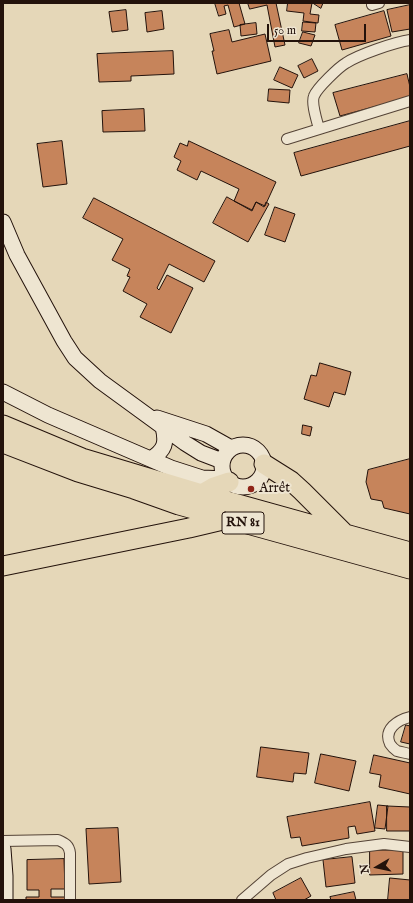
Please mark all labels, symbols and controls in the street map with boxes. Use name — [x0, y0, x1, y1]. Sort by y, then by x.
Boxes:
scale bar — [269, 16, 368, 42]
text: 50 m — [274, 23, 296, 38]
place label: Arrêt — [259, 481, 290, 497]
marker: Arrêt — [246, 484, 256, 494]
road number: RN 81 — [222, 512, 264, 534]
north arrow — [357, 847, 397, 887]
text: N — [357, 863, 373, 875]

